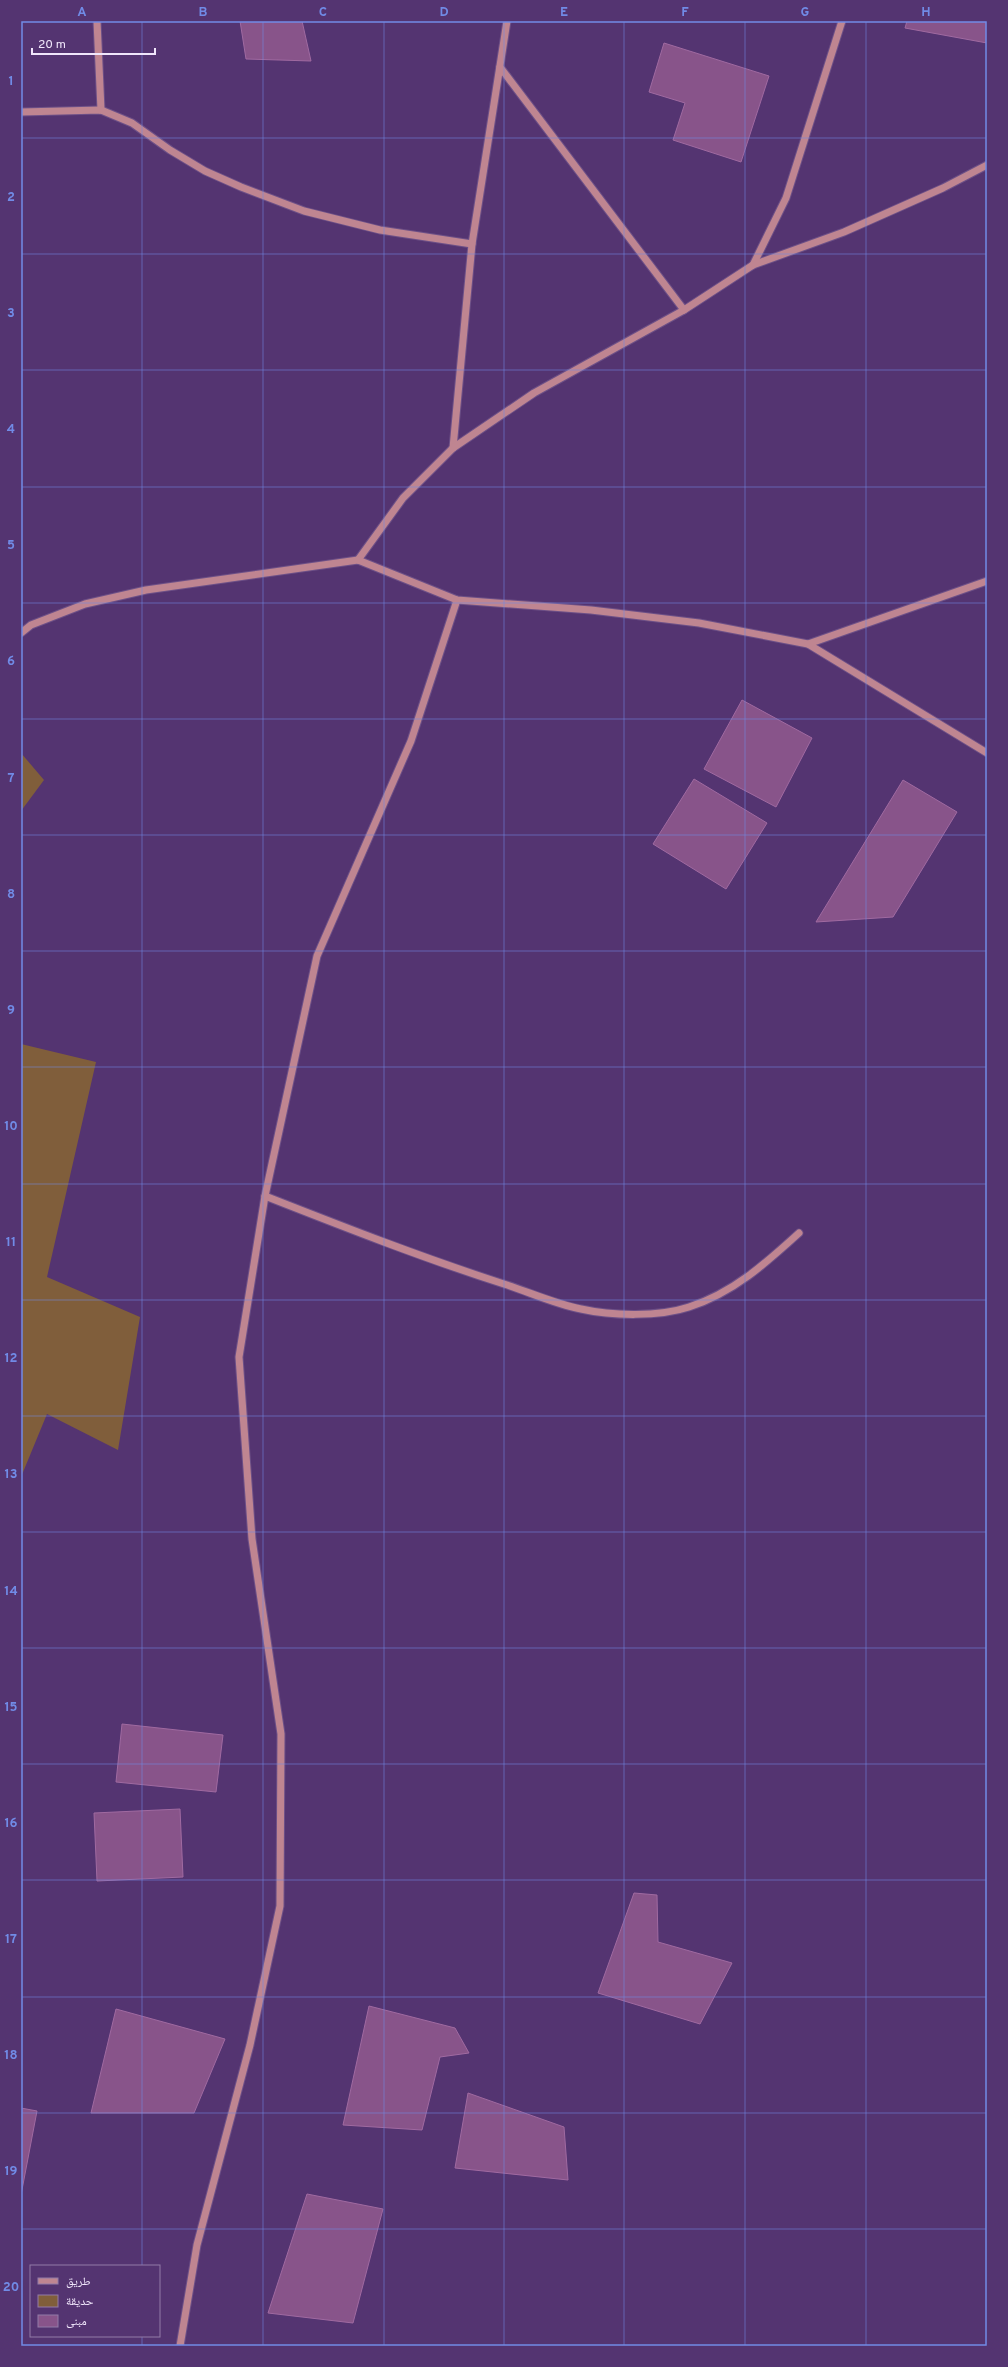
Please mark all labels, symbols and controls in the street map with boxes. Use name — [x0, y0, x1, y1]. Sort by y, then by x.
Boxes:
text: A — [77, 5, 87, 21]
text: B — [199, 5, 208, 21]
text: C — [319, 5, 327, 21]
text: D — [439, 5, 449, 21]
text: E — [560, 5, 568, 21]
text: F — [681, 5, 689, 21]
text: G — [801, 5, 810, 21]
text: H — [921, 5, 931, 21]
scale bar — [32, 30, 155, 56]
text: 20 m — [38, 37, 66, 53]
text: 1 — [8, 74, 14, 90]
text: 2 — [7, 190, 15, 206]
text: 3 — [7, 306, 15, 322]
text: 4 — [7, 422, 15, 438]
text: 5 — [7, 538, 15, 554]
text: 6 — [7, 654, 15, 670]
text: 7 — [8, 771, 15, 787]
text: 8 — [7, 887, 15, 903]
text: 9 — [7, 1003, 15, 1019]
text: 10 — [4, 1119, 18, 1135]
text: 11 — [6, 1235, 16, 1251]
text: 12 — [4, 1351, 18, 1367]
text: 13 — [5, 1467, 18, 1483]
text: 14 — [4, 1584, 18, 1600]
text: 15 — [4, 1700, 18, 1716]
text: 16 — [4, 1816, 18, 1832]
text: 17 — [5, 1932, 17, 1948]
text: 18 — [4, 2048, 18, 2064]
text: 19 — [4, 2164, 18, 2180]
legend — [30, 2265, 160, 2337]
text: طريق — [66, 2274, 91, 2290]
text: 20 — [3, 2280, 19, 2296]
text: حديقة — [66, 2294, 94, 2310]
text: مبنى — [66, 2314, 87, 2330]

